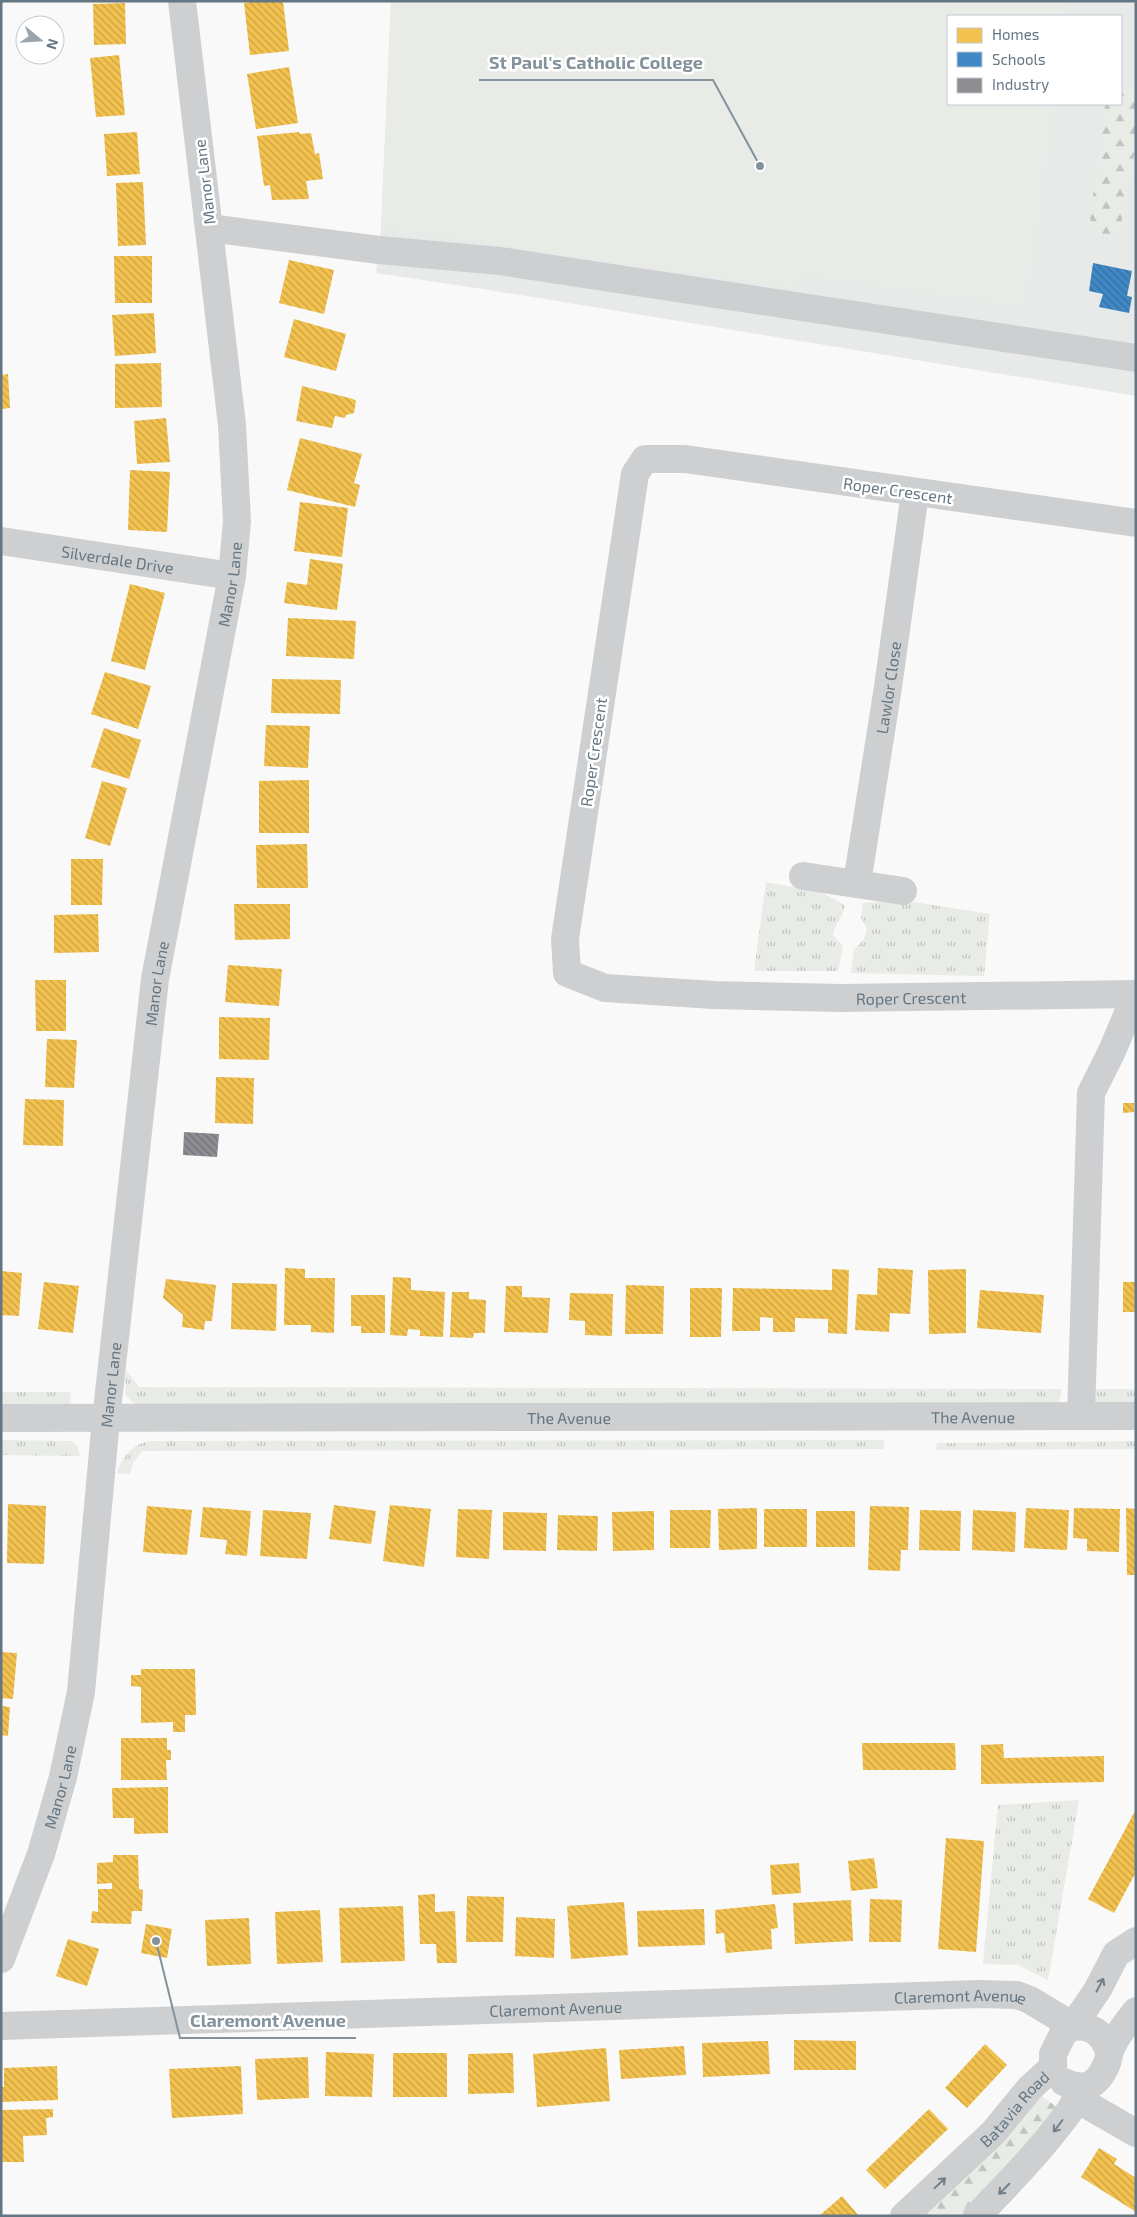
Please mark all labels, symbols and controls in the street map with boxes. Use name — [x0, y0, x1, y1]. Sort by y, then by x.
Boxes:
north arrow — [15, 15, 65, 65]
legend — [947, 15, 1122, 105]
text: Homes — [992, 25, 1039, 43]
text: N — [43, 37, 62, 52]
callout: St Paul's Catholic College — [479, 47, 713, 80]
text: Schools — [992, 50, 1046, 68]
text: St Paul's Catholic College — [489, 51, 703, 73]
text: Industry — [992, 75, 1049, 93]
street label: Manor Lane — [189, 138, 219, 226]
street label: Roper Crescent — [842, 473, 954, 507]
street label: Silverdale Drive — [60, 541, 175, 577]
street label: Manor Lane — [213, 541, 245, 628]
street label: Lawlor Close — [871, 640, 904, 735]
street label: Roper Crescent — [576, 696, 610, 808]
street label: Manor Lane — [140, 939, 172, 1027]
street label: Roper Crescent — [856, 987, 966, 1007]
street label: Manor Lane — [96, 1341, 124, 1428]
street label: The Avenue — [527, 1407, 611, 1427]
street label: The Avenue — [931, 1407, 1015, 1426]
street label: Manor Lane — [39, 1743, 79, 1831]
one-way arrow — [1096, 1978, 1105, 1993]
street label: Claremont Avenue — [894, 1984, 1030, 2007]
street label: Claremont Avenue — [489, 1996, 622, 2020]
callout: Claremont Avenue — [180, 2005, 356, 2038]
text: Claremont Avenue — [190, 2009, 346, 2031]
street label: Batavia Road — [975, 2066, 1052, 2150]
one-way arrow — [1052, 2119, 1063, 2132]
one-way arrow — [933, 2177, 946, 2189]
one-way arrow — [997, 2183, 1010, 2195]

